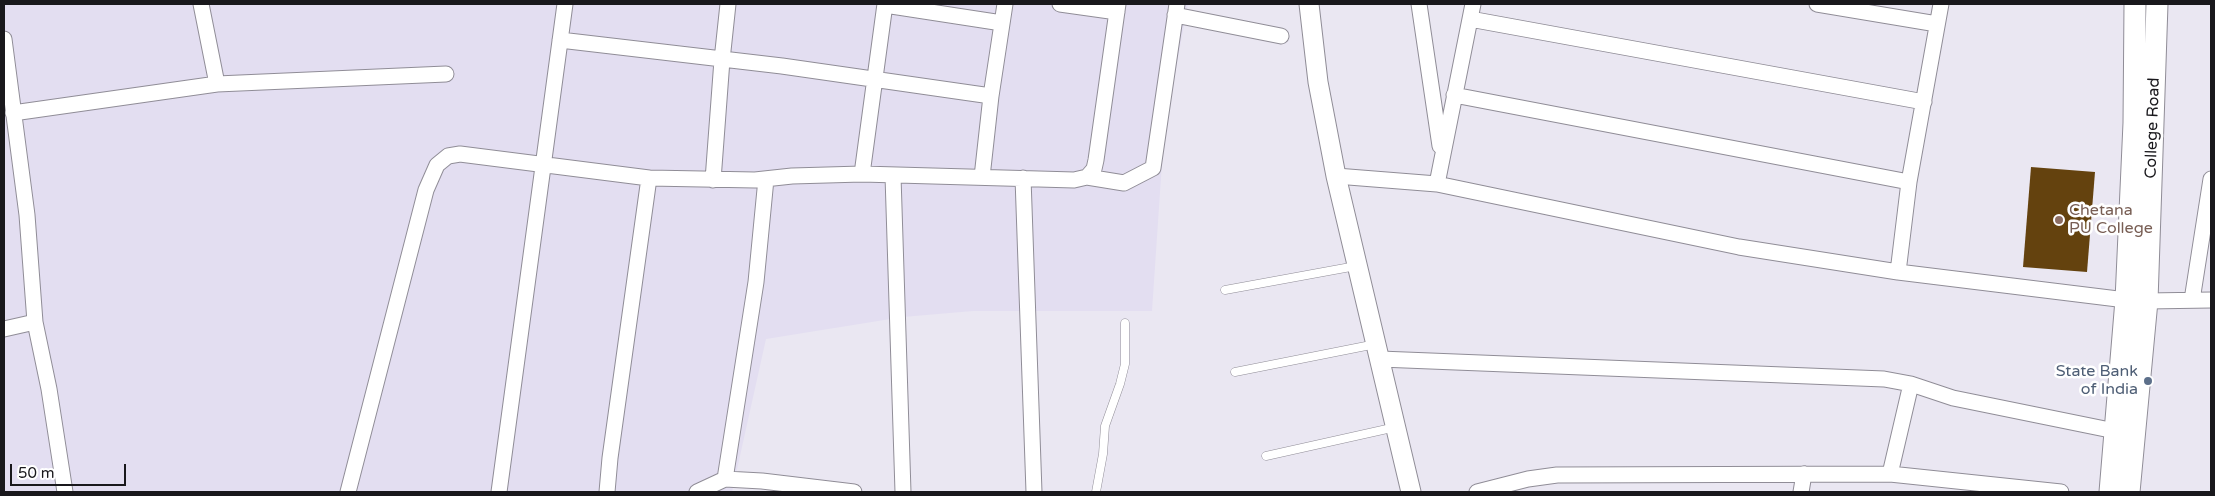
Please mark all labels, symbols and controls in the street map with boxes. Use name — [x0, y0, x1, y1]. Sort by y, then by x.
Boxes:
street label: College Road — [2142, 77, 2164, 179]
place label: Chetana PU College — [2069, 201, 2153, 239]
marker: Chetana PU College — [2053, 214, 2065, 226]
place label: State Bank of India — [2056, 362, 2138, 400]
marker: State Bank of India — [2142, 375, 2154, 387]
scale bar — [12, 454, 129, 486]
text: 50 m — [18, 464, 55, 482]

